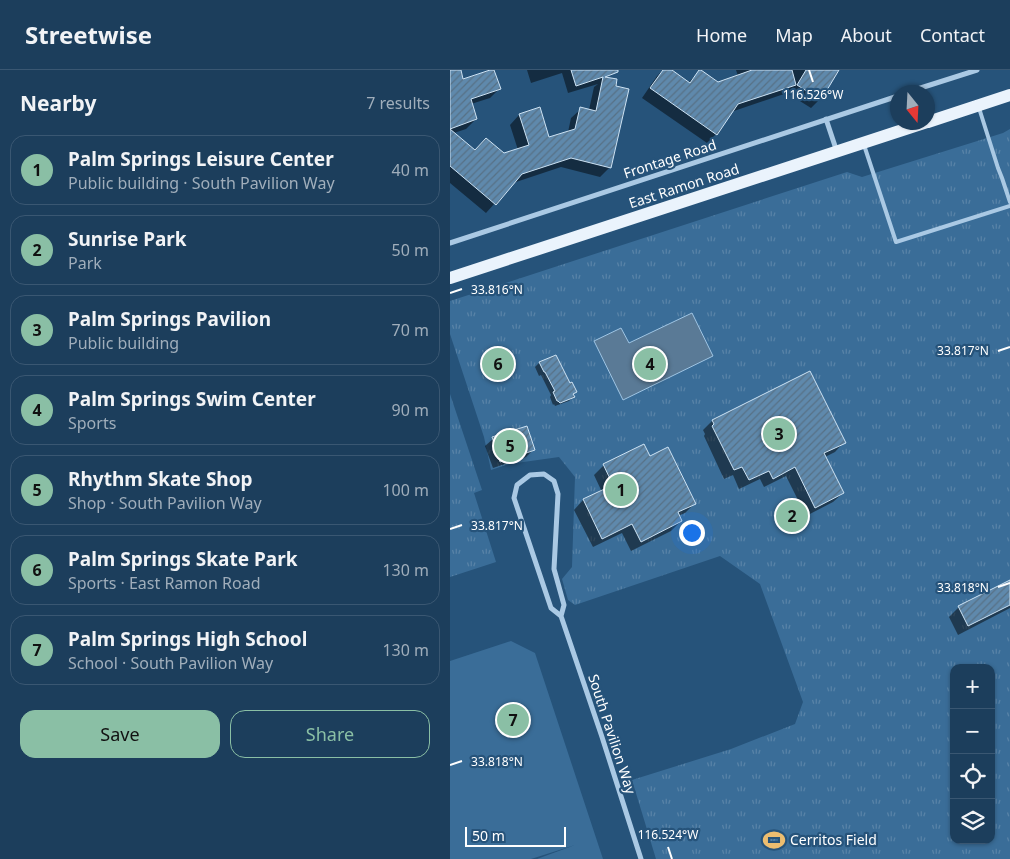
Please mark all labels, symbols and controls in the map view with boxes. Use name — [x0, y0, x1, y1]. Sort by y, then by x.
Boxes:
text: Streetwise — [25, 18, 152, 51]
text: Home — [696, 23, 747, 47]
text: Map — [775, 23, 813, 47]
text: About — [841, 23, 892, 47]
text: Contact — [920, 23, 985, 47]
north arrow — [890, 85, 935, 130]
text: 116.526°W — [783, 86, 843, 103]
text: Nearby — [20, 89, 96, 117]
text: 7 results — [366, 92, 430, 114]
street label: Frontage Road — [621, 135, 719, 182]
text: Palm Springs Leisure Center — [68, 146, 334, 172]
text: 1 — [32, 159, 42, 181]
text: 40 m — [392, 159, 429, 181]
street label: East Ramon Road — [626, 159, 742, 212]
text: Public building · South Pavilion Way — [68, 172, 335, 194]
text: Sunrise Park — [68, 226, 187, 252]
text: 2 — [32, 239, 42, 261]
text: 50 m — [392, 239, 429, 261]
text: Park — [68, 252, 102, 274]
text: 33.816°N — [471, 281, 523, 298]
text: Palm Springs Pavilion — [68, 306, 271, 332]
text: 3 — [32, 319, 42, 341]
text: 70 m — [392, 319, 429, 341]
text: Public building — [68, 332, 179, 354]
text: 33.817°N — [937, 342, 989, 359]
pin: 6 — [482, 345, 514, 383]
pin: 4 — [634, 345, 666, 383]
text: Palm Springs Swim Center — [68, 386, 316, 412]
text: 4 — [32, 399, 42, 421]
text: 90 m — [392, 399, 429, 421]
text: Sports — [68, 412, 116, 434]
pin: 3 — [763, 415, 795, 453]
pin: 5 — [494, 427, 526, 465]
text: Rhythm Skate Shop — [68, 466, 253, 492]
pin: 1 — [605, 471, 637, 509]
text: 5 — [32, 479, 42, 501]
text: 100 m — [382, 479, 429, 501]
text: Shop · South Pavilion Way — [68, 492, 262, 514]
pin: 2 — [776, 497, 808, 535]
text: 33.817°N — [471, 517, 523, 534]
your location — [679, 520, 705, 546]
text: Palm Springs Skate Park — [68, 546, 297, 572]
text: 6 — [32, 559, 42, 581]
text: 130 m — [382, 559, 429, 581]
text: Sports · East Ramon Road — [68, 572, 261, 594]
text: 33.818°N — [937, 579, 989, 596]
text: Palm Springs High School — [68, 626, 307, 652]
text: 7 — [32, 639, 42, 661]
text: 130 m — [382, 639, 429, 661]
text: School · South Pavilion Way — [68, 652, 273, 674]
map controls — [950, 664, 995, 844]
button: + — [950, 664, 995, 709]
street label: South Pavilion Way — [584, 672, 641, 797]
pin: 7 — [497, 701, 529, 739]
button: − — [950, 709, 995, 754]
button: Save — [20, 710, 220, 758]
button: Share — [230, 710, 430, 758]
text: 33.818°N — [471, 753, 523, 770]
button: locate — [950, 754, 995, 799]
button: layers — [950, 799, 995, 844]
scale bar — [465, 824, 566, 847]
text: 50 m — [472, 826, 505, 845]
text: 116.524°W — [638, 826, 698, 843]
sports icon: Cerritos Field — [761, 827, 787, 853]
place label: Cerritos Field — [790, 830, 877, 849]

